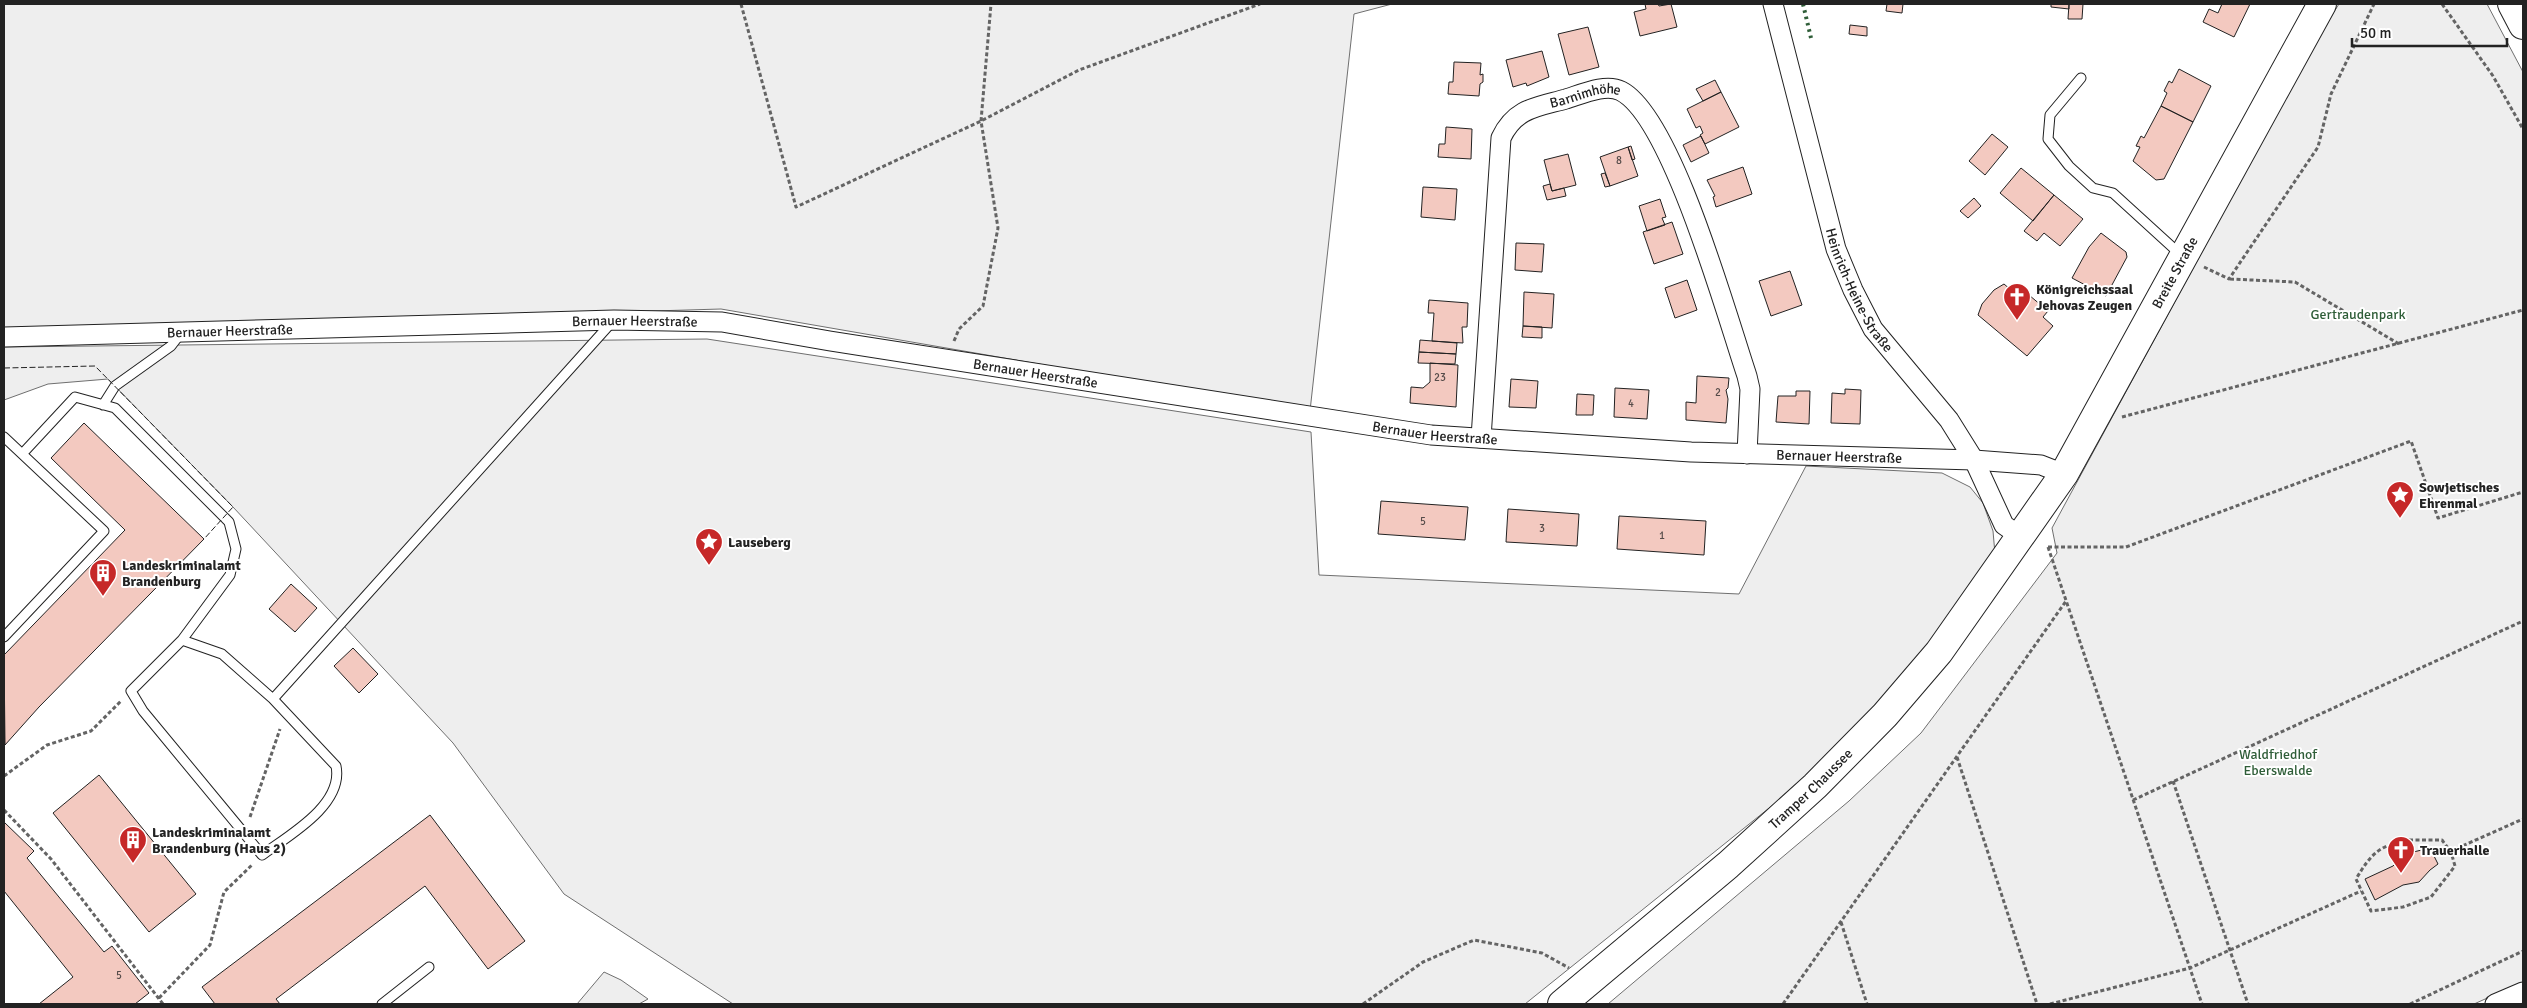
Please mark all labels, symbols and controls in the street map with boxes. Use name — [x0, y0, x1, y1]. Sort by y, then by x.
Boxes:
scale bar — [2352, 15, 2507, 47]
text: 50 m — [2360, 24, 2391, 42]
street label: Barnimhöhe — [1548, 80, 1623, 111]
house number: 8 — [1616, 154, 1622, 167]
street label: Heinrich-Heine-Straße — [1822, 226, 1897, 355]
street label: Breite Straße — [2148, 234, 2201, 311]
place label: Königreichssaal Jehovas Zeugen — [2036, 281, 2134, 314]
church icon: Königreichssaal Jehovas Zeugen — [2002, 282, 2032, 321]
park label: Gertraudenpark — [2311, 306, 2405, 323]
street label: Bernauer Heerstraße — [572, 311, 698, 330]
street label: Bernauer Heerstraße — [167, 320, 293, 341]
street label: Bernauer Heerstraße — [972, 355, 1099, 391]
house number: 23 — [1434, 371, 1446, 384]
house number: 2 — [1715, 386, 1721, 399]
house number: 4 — [1628, 397, 1634, 410]
street label: Bernauer Heerstraße — [1371, 417, 1498, 448]
street label: Bernauer Heerstraße — [1776, 446, 1902, 466]
place label: Sowjetisches Ehrenmal — [2419, 479, 2499, 512]
place icon: Sowjetisches Ehrenmal — [2385, 480, 2415, 519]
house number: 5 — [1420, 515, 1426, 528]
house number: 3 — [1539, 522, 1545, 535]
place icon: Lauseberg — [694, 527, 724, 566]
house number: 1 — [1659, 529, 1665, 542]
place label: Lauseberg — [728, 534, 791, 551]
place label: Landeskriminalamt Brandenburg — [122, 557, 241, 590]
building icon: Landeskriminalamt Brandenburg — [88, 558, 118, 597]
street label: Tramper Chaussee — [1765, 745, 1856, 832]
park label: Waldfriedhof Eberswalde — [2239, 746, 2318, 779]
place label: Landeskriminalamt Brandenburg (Haus 2) — [152, 824, 286, 857]
building icon: Landeskriminalamt Brandenburg (Haus 2) — [118, 825, 148, 864]
church icon: Trauerhalle — [2386, 835, 2416, 874]
place label: Trauerhalle — [2420, 842, 2490, 859]
house number: 5 — [116, 969, 122, 982]

